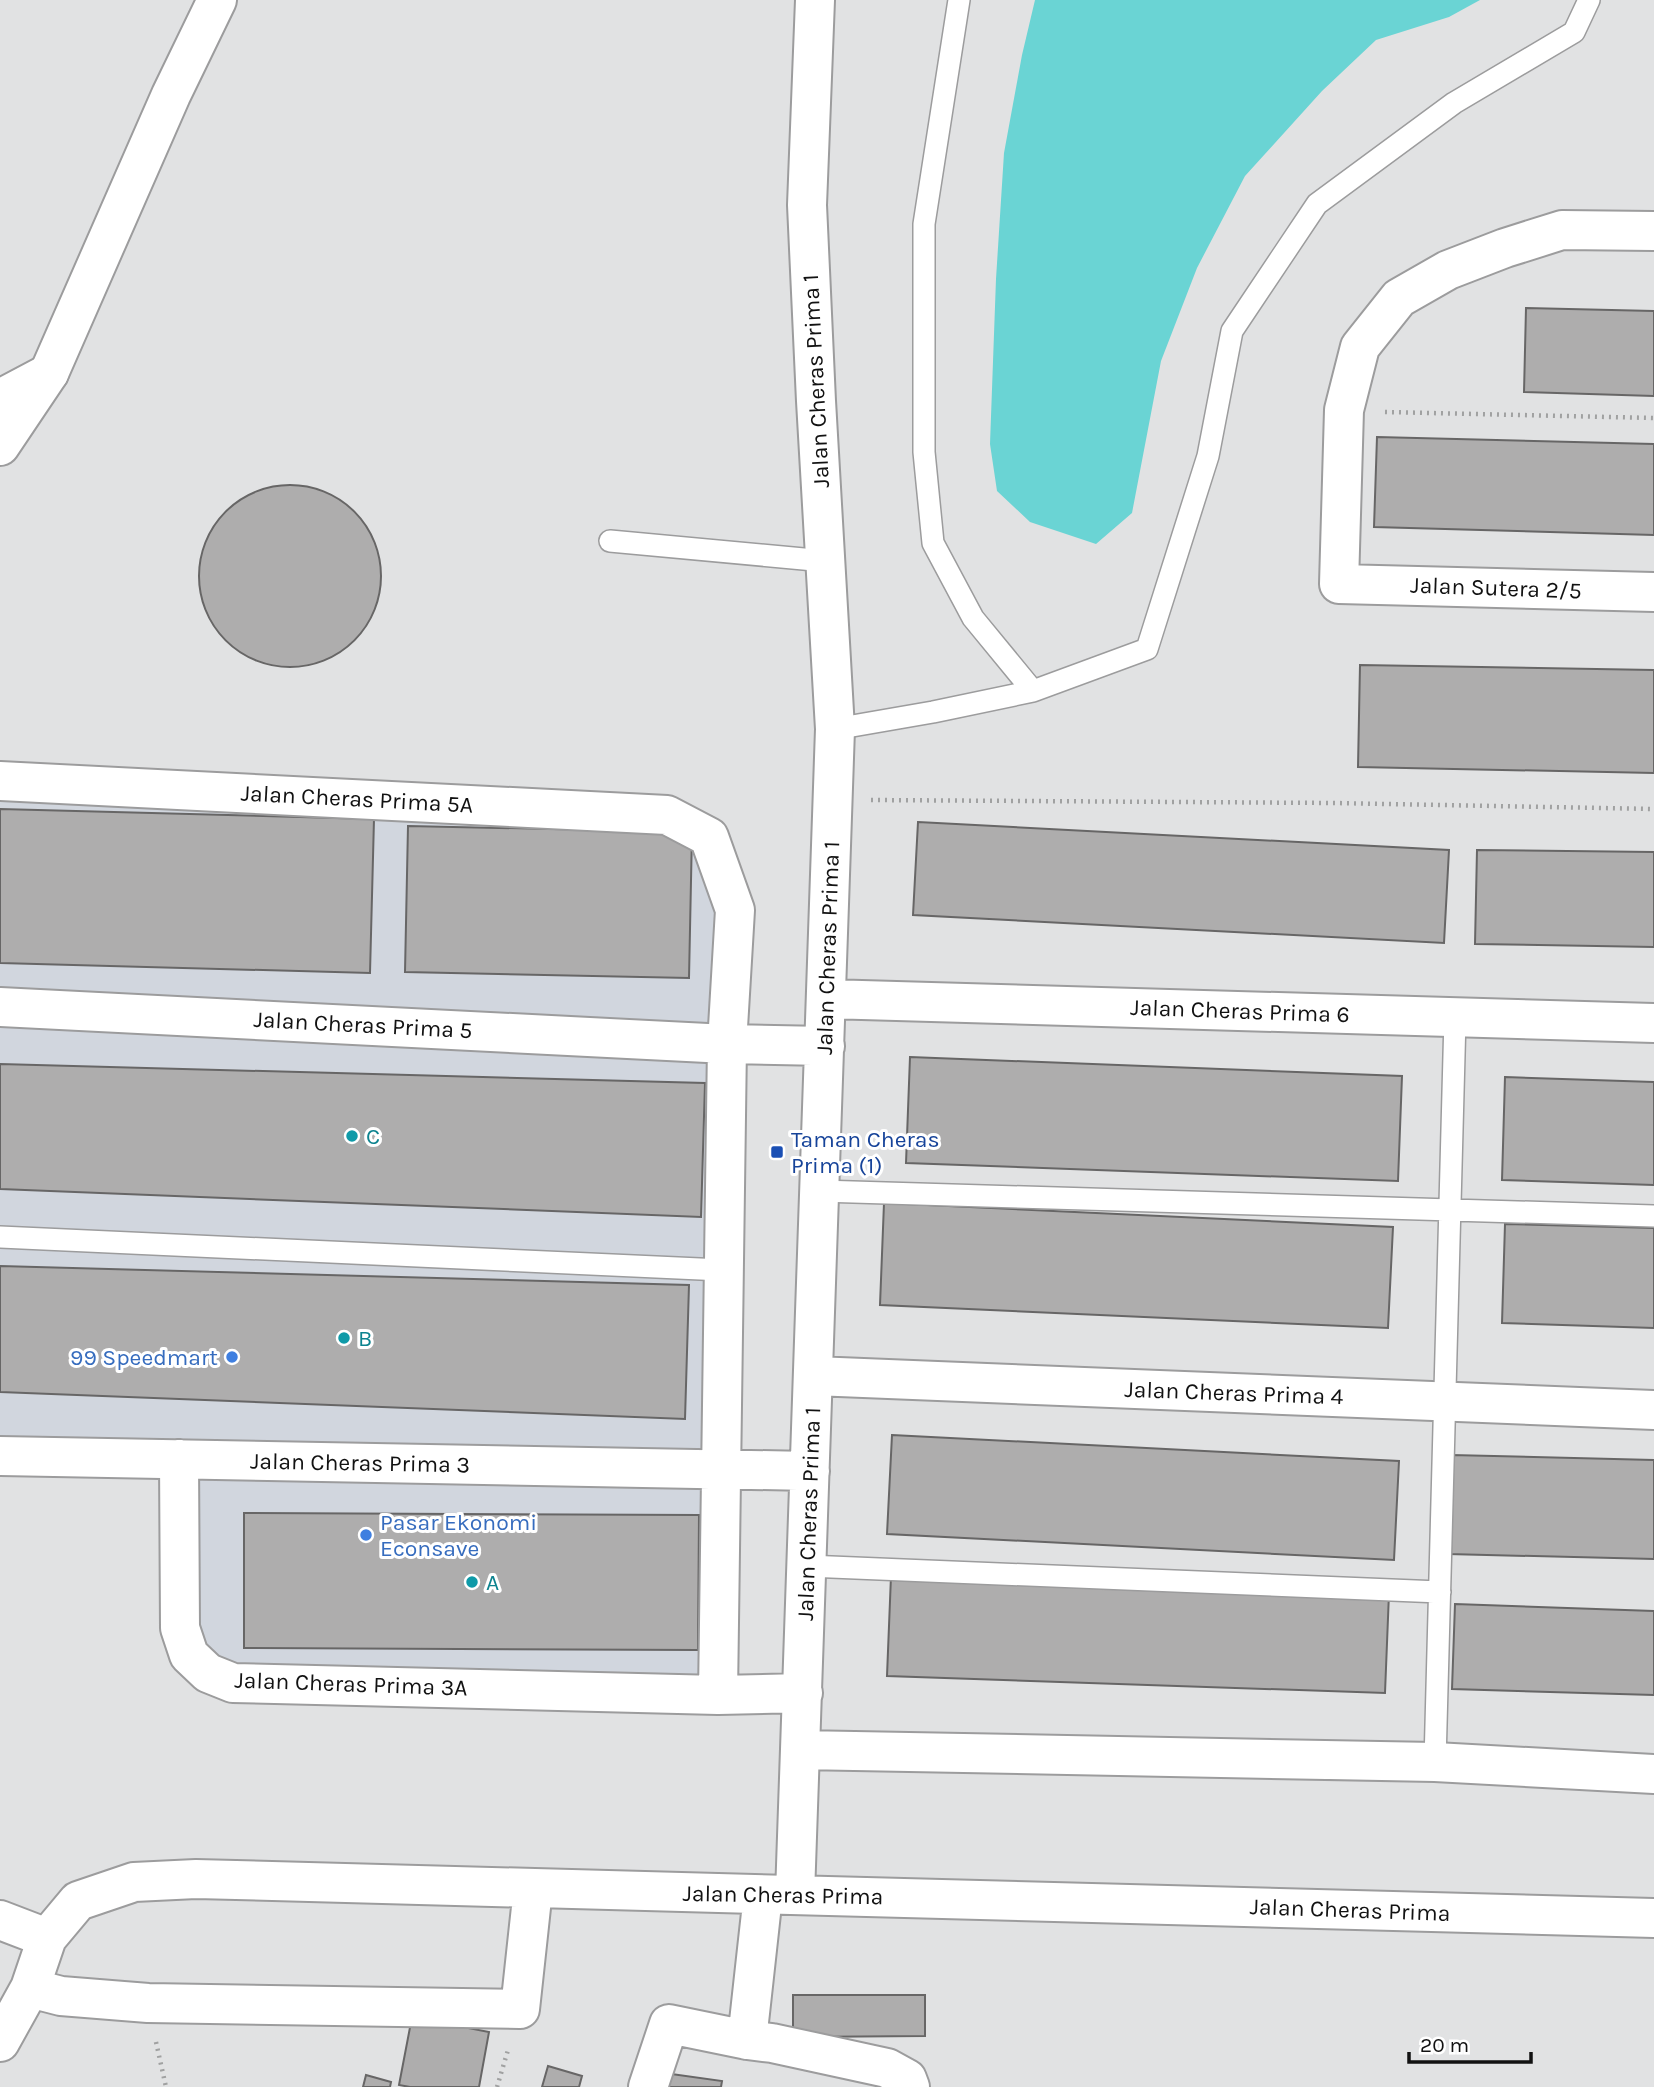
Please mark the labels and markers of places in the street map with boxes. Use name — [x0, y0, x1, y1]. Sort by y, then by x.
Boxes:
place label: C — [366, 1123, 380, 1150]
place label: Taman Cheras Prima (1) — [791, 1126, 940, 1179]
marker: C — [344, 1128, 360, 1144]
marker: Taman Cheras Prima (1) — [769, 1144, 785, 1160]
place label: B — [358, 1325, 372, 1352]
marker: B — [336, 1330, 352, 1346]
place label: 99 Speedmart — [70, 1344, 218, 1371]
marker: 99 Speedmart — [224, 1349, 240, 1365]
place label: Pasar Ekonomi Econsave — [380, 1509, 537, 1562]
marker: Pasar Ekonomi Econsave — [358, 1527, 374, 1543]
place label: A — [486, 1569, 499, 1596]
marker: A — [464, 1574, 480, 1590]

